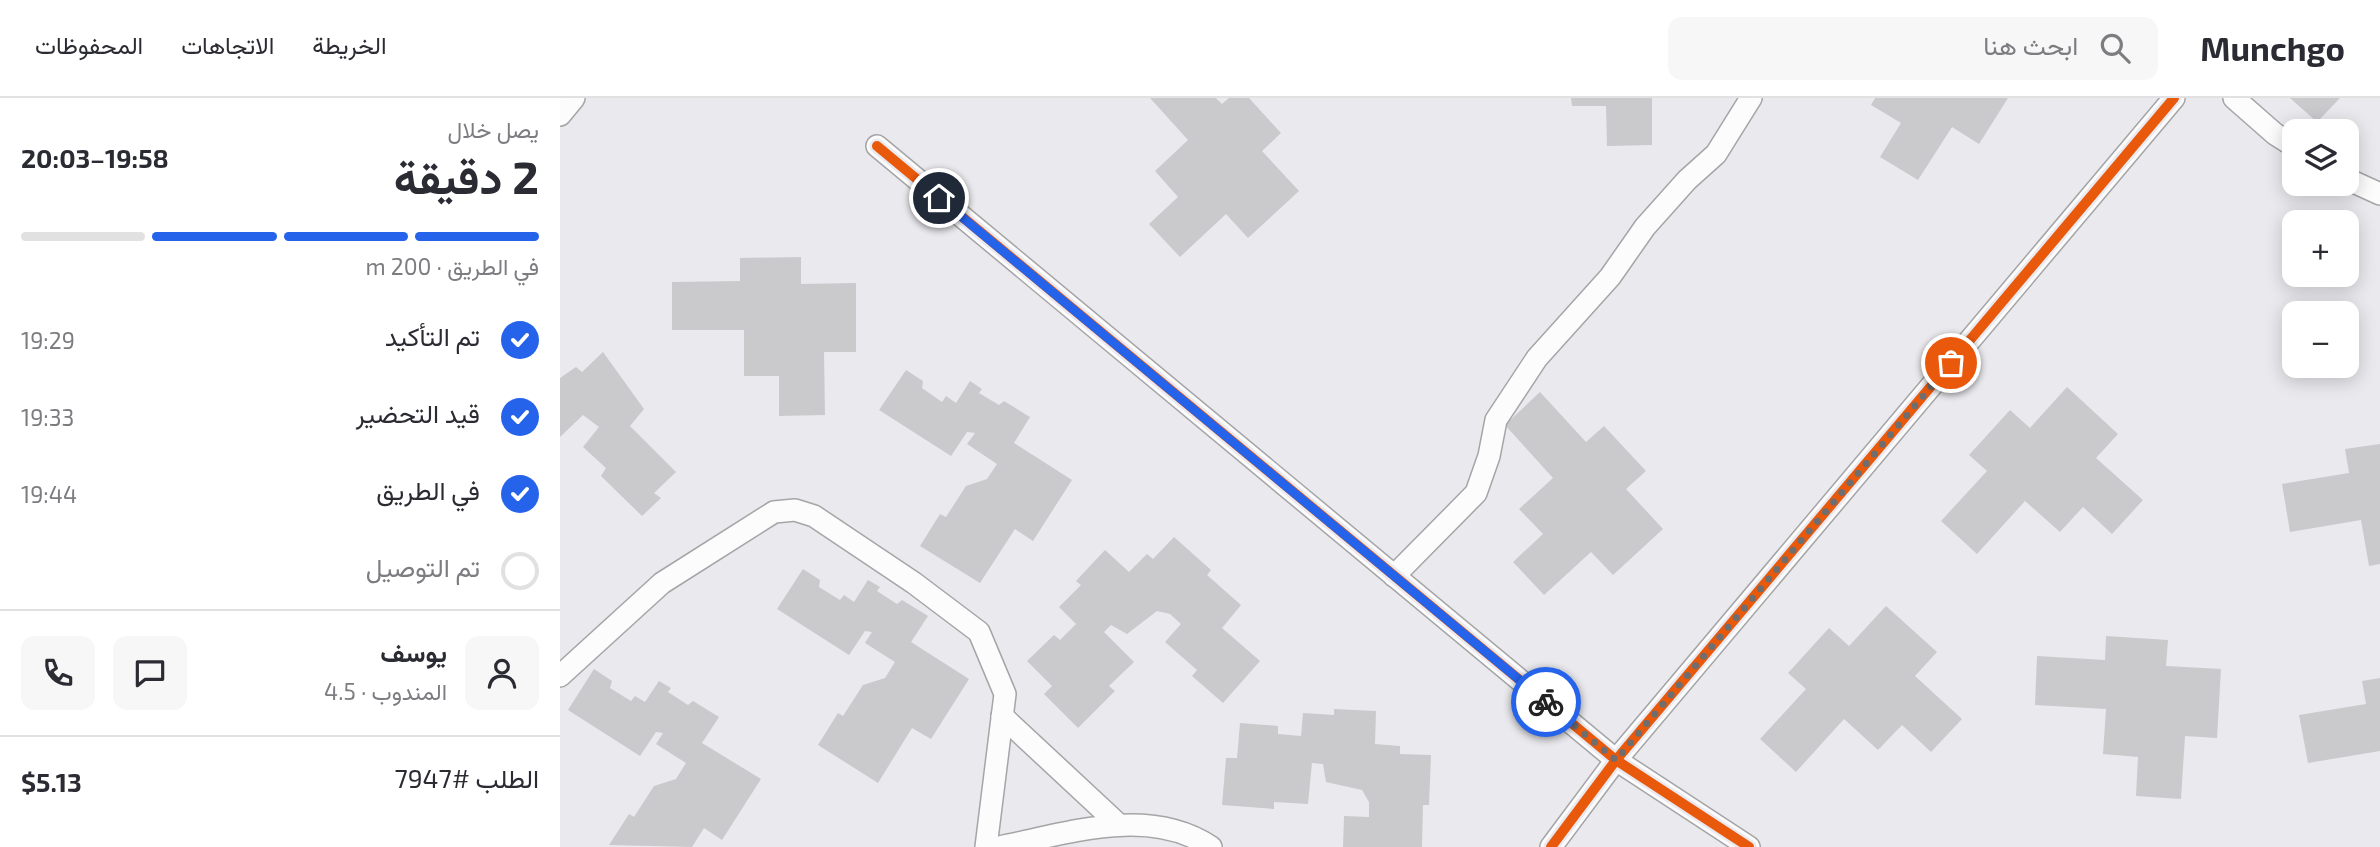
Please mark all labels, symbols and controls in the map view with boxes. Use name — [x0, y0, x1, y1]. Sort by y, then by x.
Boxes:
search box — [1668, 17, 2158, 80]
text: Munchgo — [2200, 28, 2345, 68]
text: ابحث هنا — [1983, 29, 2078, 60]
icon: search — [2096, 29, 2134, 67]
text: المحفوظات — [35, 30, 143, 59]
text: الاتجاهات — [181, 30, 274, 59]
text: الخريطة — [312, 30, 387, 59]
text: يصل خلال — [448, 115, 539, 143]
map controls — [2282, 119, 2359, 378]
button: layers — [2282, 119, 2359, 196]
text: 19:58–20:03 — [21, 142, 169, 173]
text: 2 دقيقة — [394, 148, 539, 203]
pin — [909, 168, 969, 228]
icon: home — [920, 179, 958, 217]
button: + — [2282, 210, 2359, 287]
text: في الطريق · 200 m — [366, 252, 539, 280]
button: − — [2282, 301, 2359, 378]
text: تم التأكيد — [385, 320, 480, 351]
icon: check — [501, 321, 539, 359]
text: 19:29 — [21, 326, 75, 354]
pin — [1921, 333, 1981, 393]
icon: bag — [1932, 344, 1970, 382]
text: قيد التحضير — [356, 397, 480, 428]
icon: check — [501, 398, 539, 436]
text: 19:33 — [21, 403, 74, 431]
text: في الطريق — [376, 474, 480, 505]
icon: check — [501, 475, 539, 513]
text: 19:44 — [21, 480, 77, 508]
text: تم التوصيل — [366, 551, 480, 582]
button: phone — [21, 636, 95, 710]
button: chat — [113, 636, 187, 710]
text: يوسف — [380, 636, 447, 667]
button: person — [465, 636, 539, 710]
courier — [1511, 667, 1581, 737]
text: المندوب · 4.5 — [324, 677, 447, 705]
icon: bike — [1527, 683, 1565, 721]
text: الطلب #7947 — [394, 762, 539, 793]
text: $5.13 — [21, 766, 82, 797]

